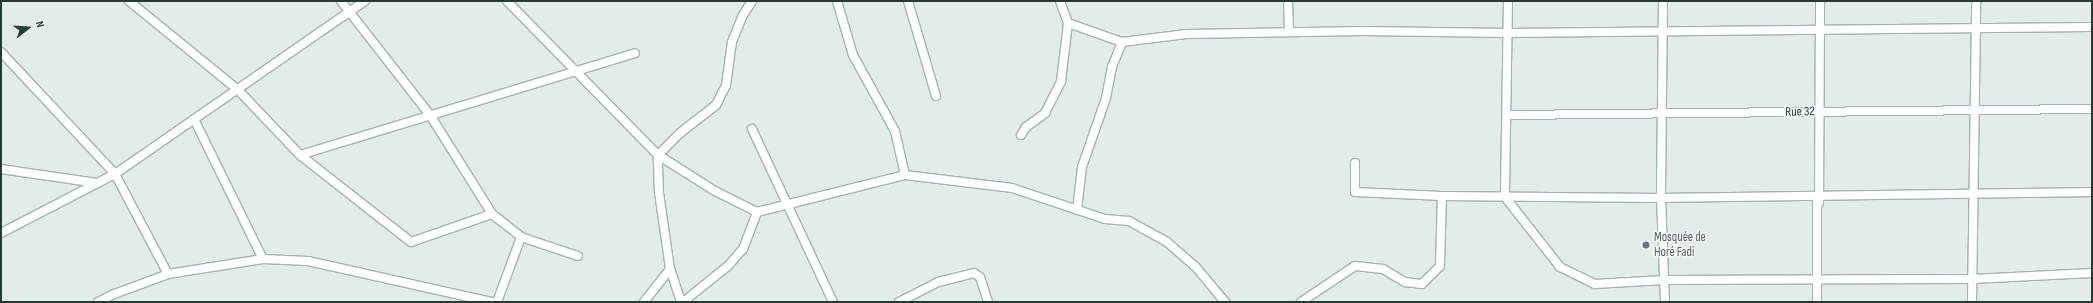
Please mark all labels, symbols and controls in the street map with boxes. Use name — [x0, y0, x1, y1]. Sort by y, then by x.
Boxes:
north arrow — [8, 8, 48, 48]
text: N — [33, 20, 47, 29]
street label: Rue 32 — [1785, 104, 1815, 120]
place label: Mosquée de Horé Fadi — [1654, 230, 1706, 261]
marker: Mosquée de Horé Fadi — [1641, 240, 1651, 250]

